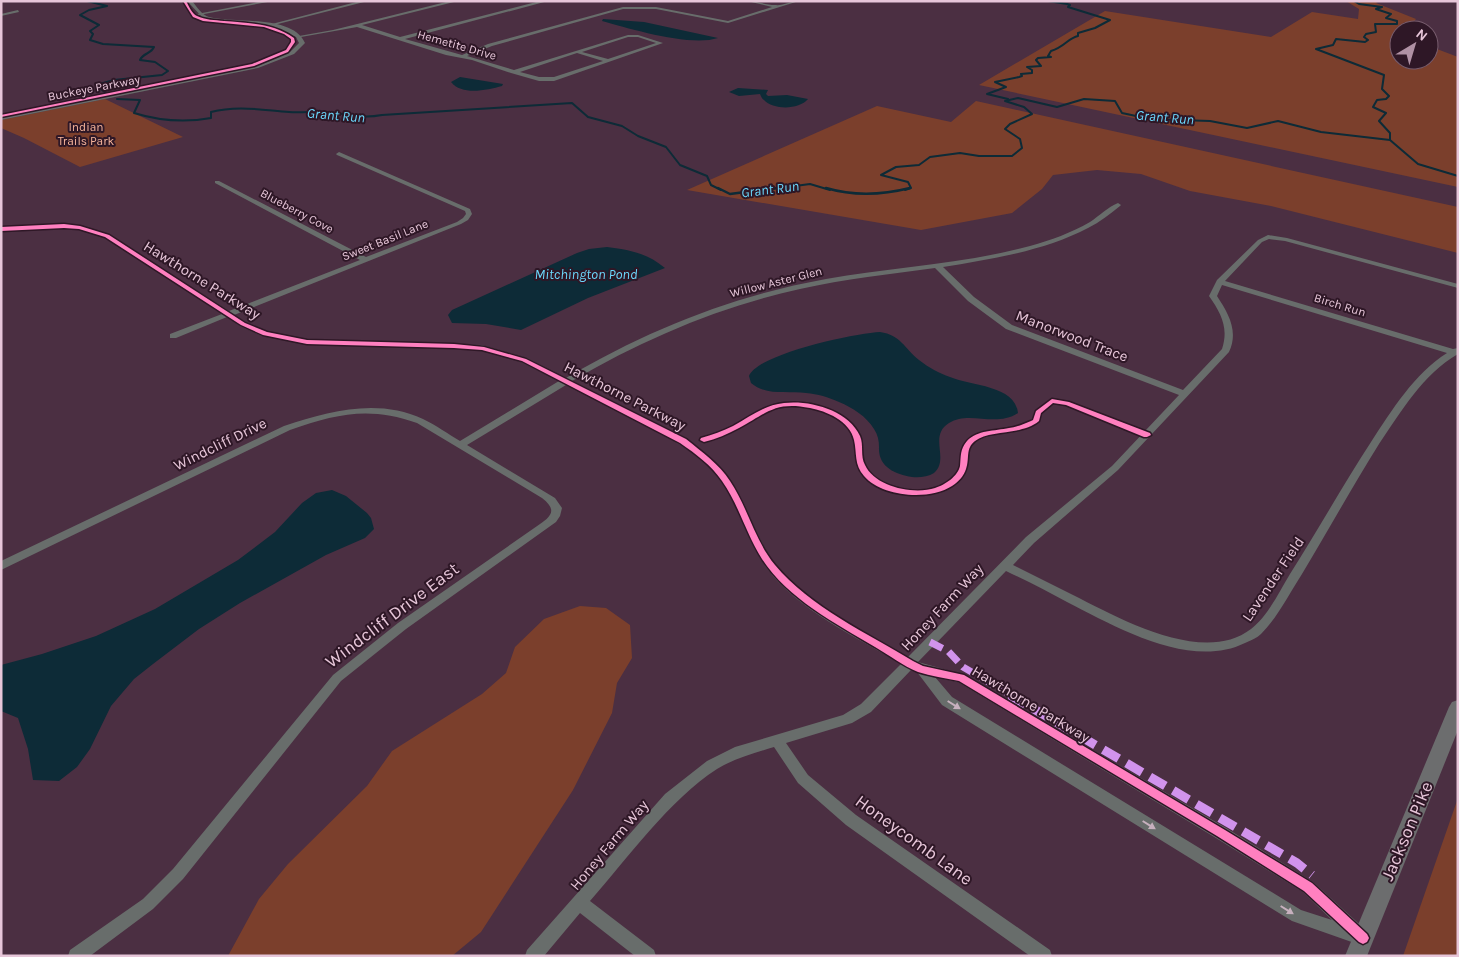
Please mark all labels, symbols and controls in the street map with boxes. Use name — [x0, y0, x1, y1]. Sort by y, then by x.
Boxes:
north arrow — [1389, 20, 1439, 70]
text: N — [1413, 25, 1431, 45]
street label: Hemetite Drive — [416, 27, 498, 63]
street label: Buckeye Parkway — [47, 72, 142, 104]
water label: Grant Run — [306, 104, 366, 127]
water label: Grant Run — [1135, 106, 1195, 129]
park label: Indian Trails Park — [58, 120, 114, 148]
water label: Grant Run — [740, 178, 800, 201]
street label: Blueberry Cove — [258, 186, 336, 236]
street label: Sweet Basil Lane — [340, 216, 430, 264]
street label: Hawthorne Parkway — [140, 237, 264, 323]
street label: Willow Aster Glen — [728, 264, 824, 300]
water label: Mitchington Pond — [535, 266, 638, 283]
street label: Birch Run — [1312, 290, 1368, 320]
street label: Manorwood Trace — [1013, 306, 1131, 366]
street label: Hawthorne Parkway — [561, 357, 689, 435]
street label: Windcliff Drive — [171, 414, 269, 474]
street label: Lavender Field — [1238, 533, 1308, 625]
street label: Windcliff Drive East — [321, 557, 463, 672]
street label: Honey Farm Way — [897, 560, 987, 654]
street label: Hawthorne Parkway — [969, 662, 1093, 746]
one-way arrow — [947, 700, 961, 710]
street label: Jackson Pike — [1376, 778, 1438, 884]
street label: Honeycomb Lane — [851, 790, 977, 890]
street label: Honey Farm Way — [566, 796, 652, 894]
one-way arrow — [1142, 820, 1155, 829]
one-way arrow — [1281, 906, 1294, 915]

